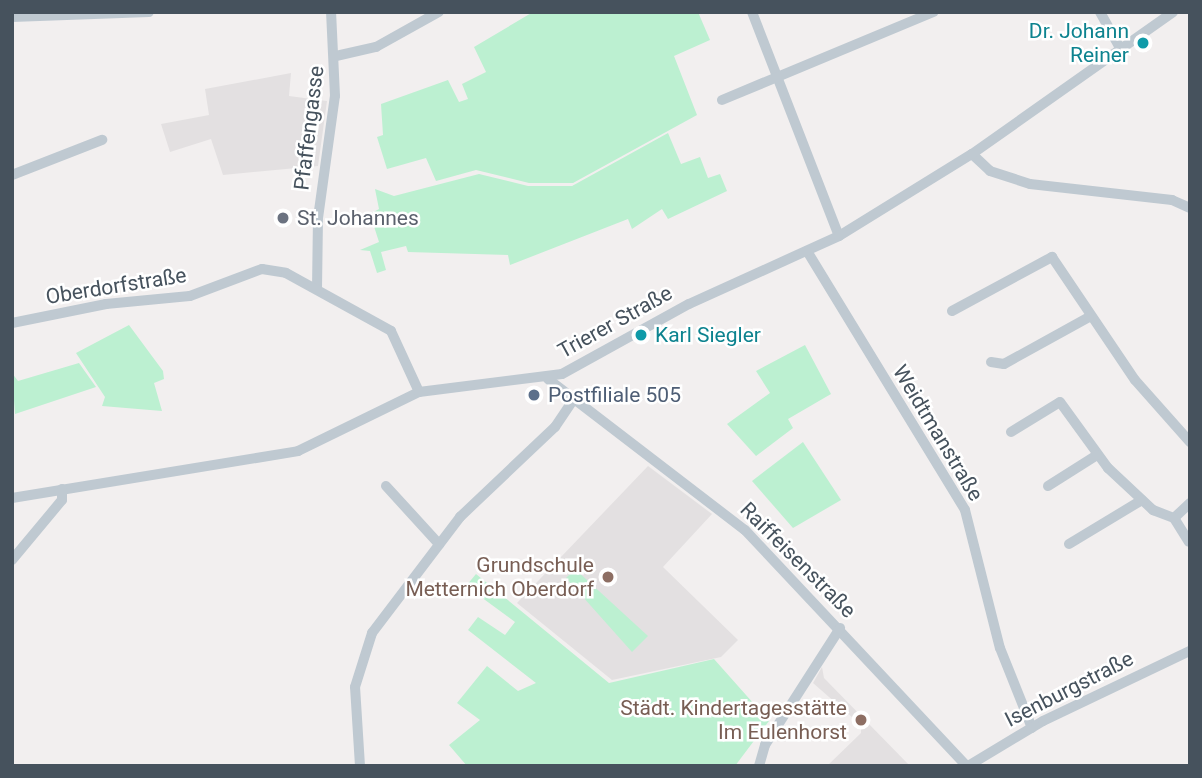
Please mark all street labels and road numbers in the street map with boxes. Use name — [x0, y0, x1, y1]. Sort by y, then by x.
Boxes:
street label: Pfaffengasse — [289, 64, 329, 192]
street label: Oberdorfstraße — [44, 262, 188, 310]
street label: Trierer Straße — [554, 280, 676, 364]
street label: Weidtmanstraße — [887, 360, 989, 506]
street label: Raiffeisenstraße — [735, 497, 861, 623]
street label: Isenburgstraße — [1001, 646, 1137, 732]

